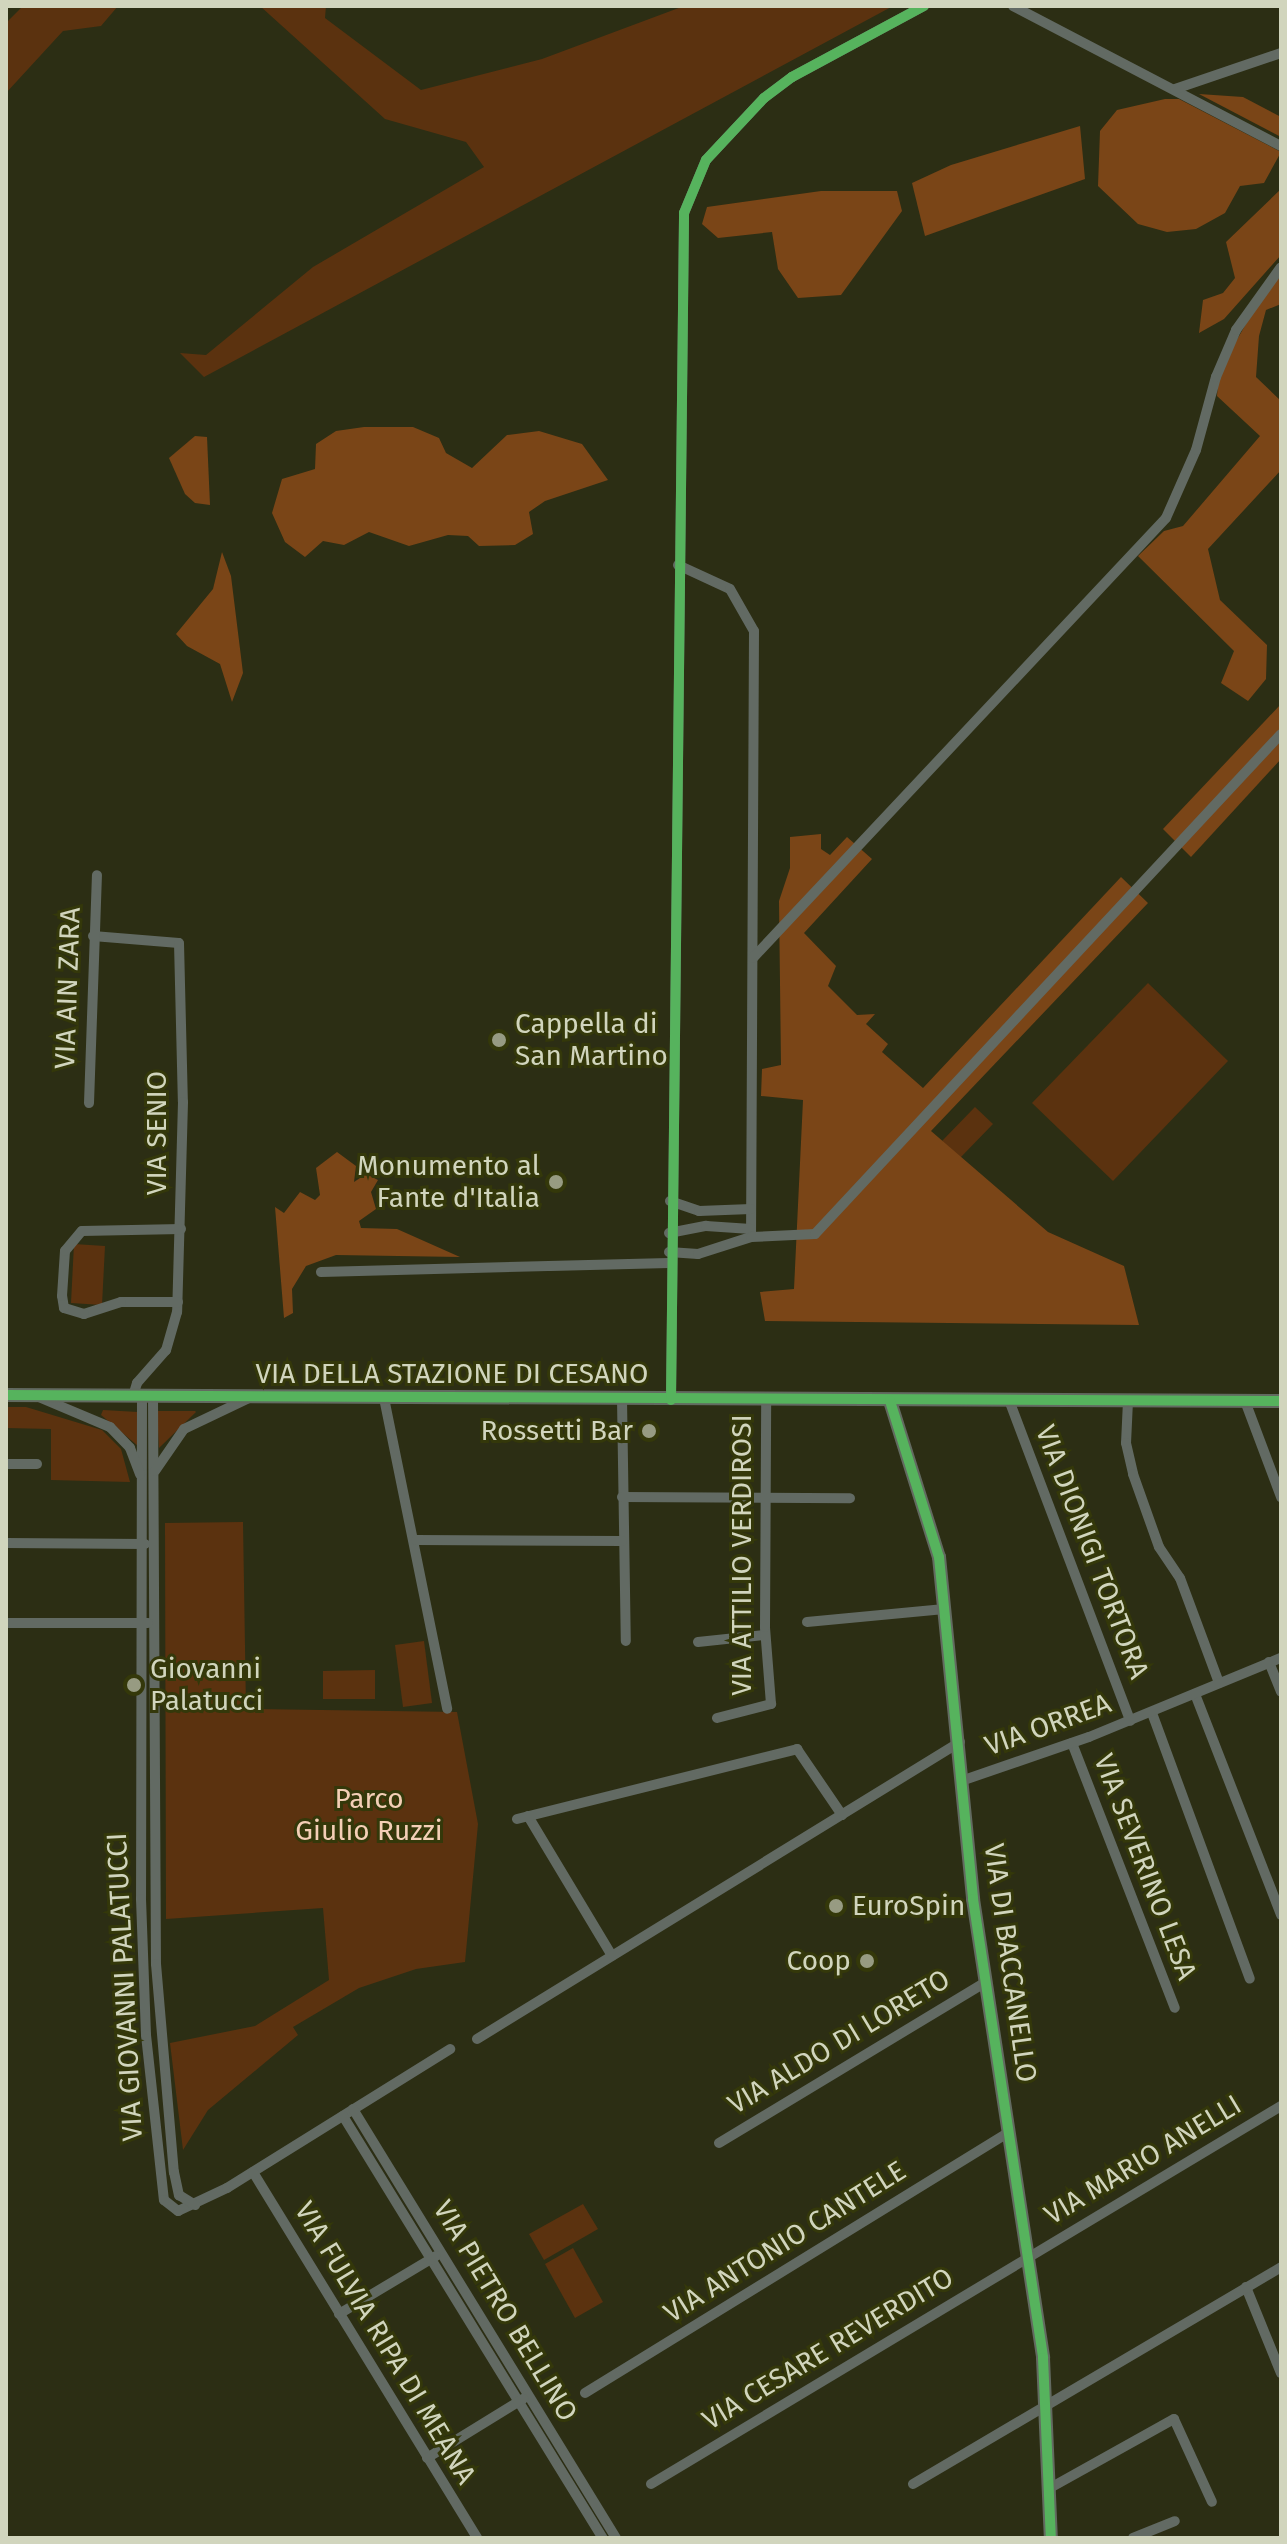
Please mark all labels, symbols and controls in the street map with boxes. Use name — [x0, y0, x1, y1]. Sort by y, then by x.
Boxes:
street label: VIA AIN ZARA — [48, 907, 88, 1069]
place label: Cappella di San Martino — [515, 1007, 668, 1073]
marker: Cappella di San Martino — [490, 1031, 508, 1049]
street label: VIA SENIO — [140, 1071, 174, 1195]
place label: Monumento al Fante d'Italia — [357, 1149, 540, 1215]
marker: Monumento al Fante d'Italia — [547, 1173, 565, 1191]
street label: VIA DELLA STAZIONE DI CESANO — [256, 1357, 648, 1391]
place label: Rossetti Bar — [480, 1414, 633, 1448]
street label: VIA ATTILIO VERDIROSI — [725, 1414, 759, 1696]
street label: VIA DIONIGI TORTORA — [1028, 1421, 1156, 1683]
marker: Rossetti Bar — [640, 1422, 658, 1440]
place label: Giovanni Palatucci — [150, 1652, 263, 1718]
marker: Giovanni Palatucci — [125, 1676, 143, 1694]
street label: VIA ORREA — [980, 1687, 1116, 1763]
street label: VIA SEVERINO LESA — [1086, 1749, 1204, 1985]
park label: Parco Giulio Ruzzi — [295, 1782, 443, 1848]
street label: VIA GIOVANNI PALATUCCI — [100, 1832, 150, 2142]
street label: VIA DI BACCANELLO — [977, 1842, 1043, 2084]
place label: EuroSpin — [852, 1889, 965, 1923]
marker: EuroSpin — [827, 1897, 845, 1915]
place label: Coop — [787, 1944, 851, 1978]
marker: Coop — [858, 1952, 876, 1970]
street label: VIA ALDO DI LORETO — [722, 1963, 956, 2121]
street label: VIA MARIO ANELLI — [1039, 2088, 1247, 2232]
street label: VIA ANTONIO CANTELE — [658, 2154, 912, 2330]
street label: VIA PIETRO BELLINO — [426, 2195, 584, 2427]
street label: VIA FULVIA RIPA DI MEANA — [287, 2196, 483, 2490]
street label: VIA CESARE REVERDITO — [696, 2261, 960, 2437]

